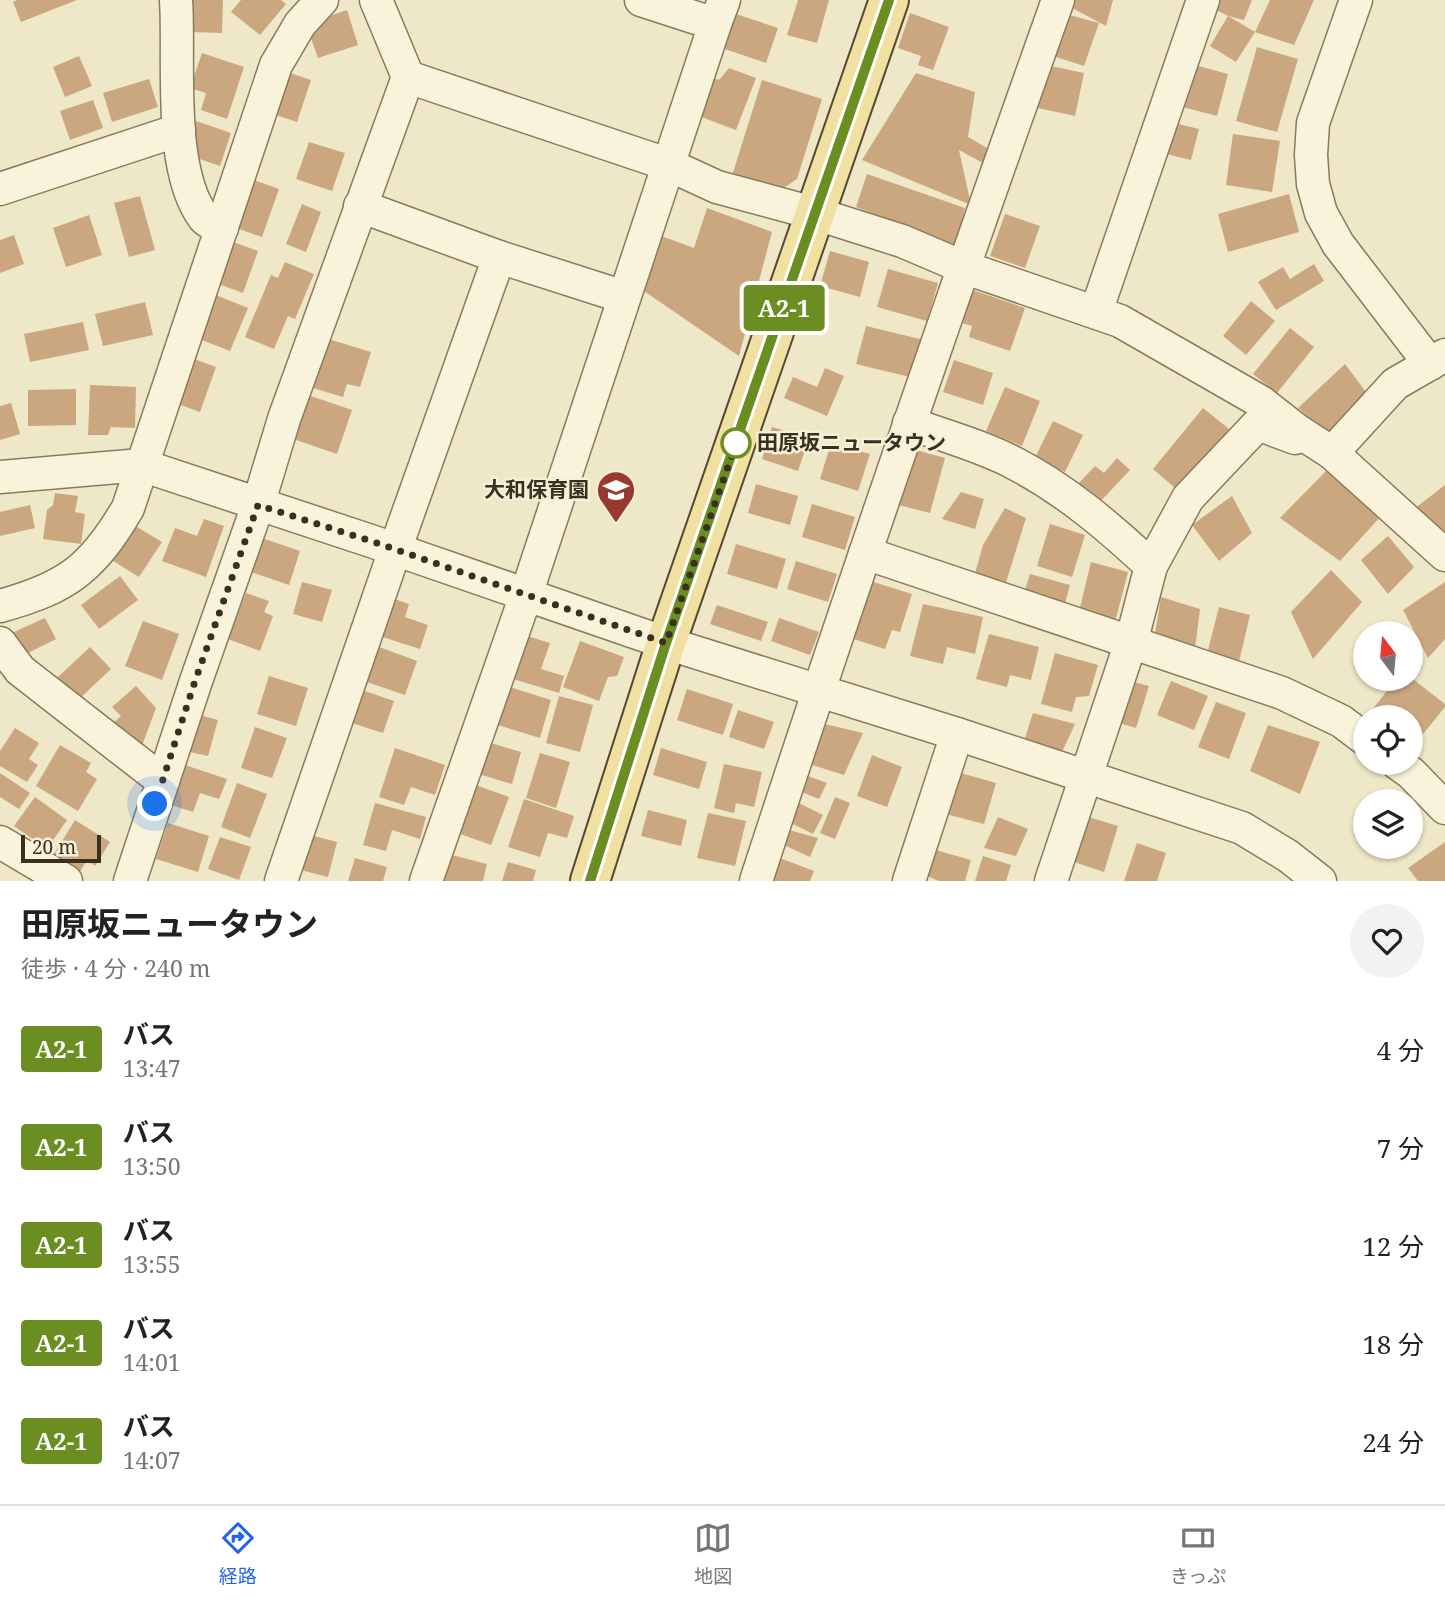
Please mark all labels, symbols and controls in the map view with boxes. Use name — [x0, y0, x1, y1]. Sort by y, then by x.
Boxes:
line badge: A2-1 — [735, 285, 833, 331]
text: A2-1 — [758, 291, 810, 324]
marker: 田原坂ニュータウン — [721, 428, 751, 458]
place label: 田原坂ニュータウン — [757, 428, 946, 456]
school or university icon: 大和保育園 — [595, 469, 637, 524]
place label: 大和保育園 — [484, 475, 589, 503]
north arrow — [1353, 621, 1423, 691]
map controls — [1353, 621, 1423, 859]
button: locate — [1353, 705, 1423, 775]
your location — [137, 786, 172, 821]
button: layers — [1353, 789, 1423, 859]
scale bar — [21, 832, 102, 864]
text: 20 m — [32, 834, 76, 860]
text: 田原坂ニュータウン — [21, 901, 318, 946]
button: heart — [1350, 904, 1424, 978]
text: 徒歩 · 4 分 · 240 m — [21, 952, 211, 984]
text: バス — [123, 1016, 175, 1052]
text: A2-1 — [35, 1032, 88, 1065]
text: 4 分 — [1377, 1032, 1424, 1068]
text: 13:47 — [123, 1052, 181, 1084]
text: バス — [123, 1114, 175, 1150]
text: A2-1 — [35, 1130, 88, 1163]
text: 7 分 — [1377, 1130, 1424, 1166]
text: 13:50 — [123, 1150, 181, 1182]
text: バス — [123, 1212, 175, 1248]
text: A2-1 — [35, 1228, 88, 1261]
text: 12 分 — [1362, 1228, 1424, 1264]
text: 13:55 — [123, 1248, 181, 1280]
text: バス — [123, 1310, 175, 1346]
text: A2-1 — [35, 1326, 88, 1359]
text: 18 分 — [1362, 1326, 1424, 1362]
text: 14:01 — [123, 1346, 181, 1378]
text: バス — [123, 1408, 175, 1444]
text: A2-1 — [35, 1424, 88, 1457]
text: 24 分 — [1362, 1424, 1424, 1460]
text: 14:07 — [123, 1444, 181, 1476]
tab: 経路 — [219, 1519, 257, 1589]
tab: 地図 — [694, 1519, 732, 1589]
tab: きっぷ — [1170, 1519, 1226, 1589]

